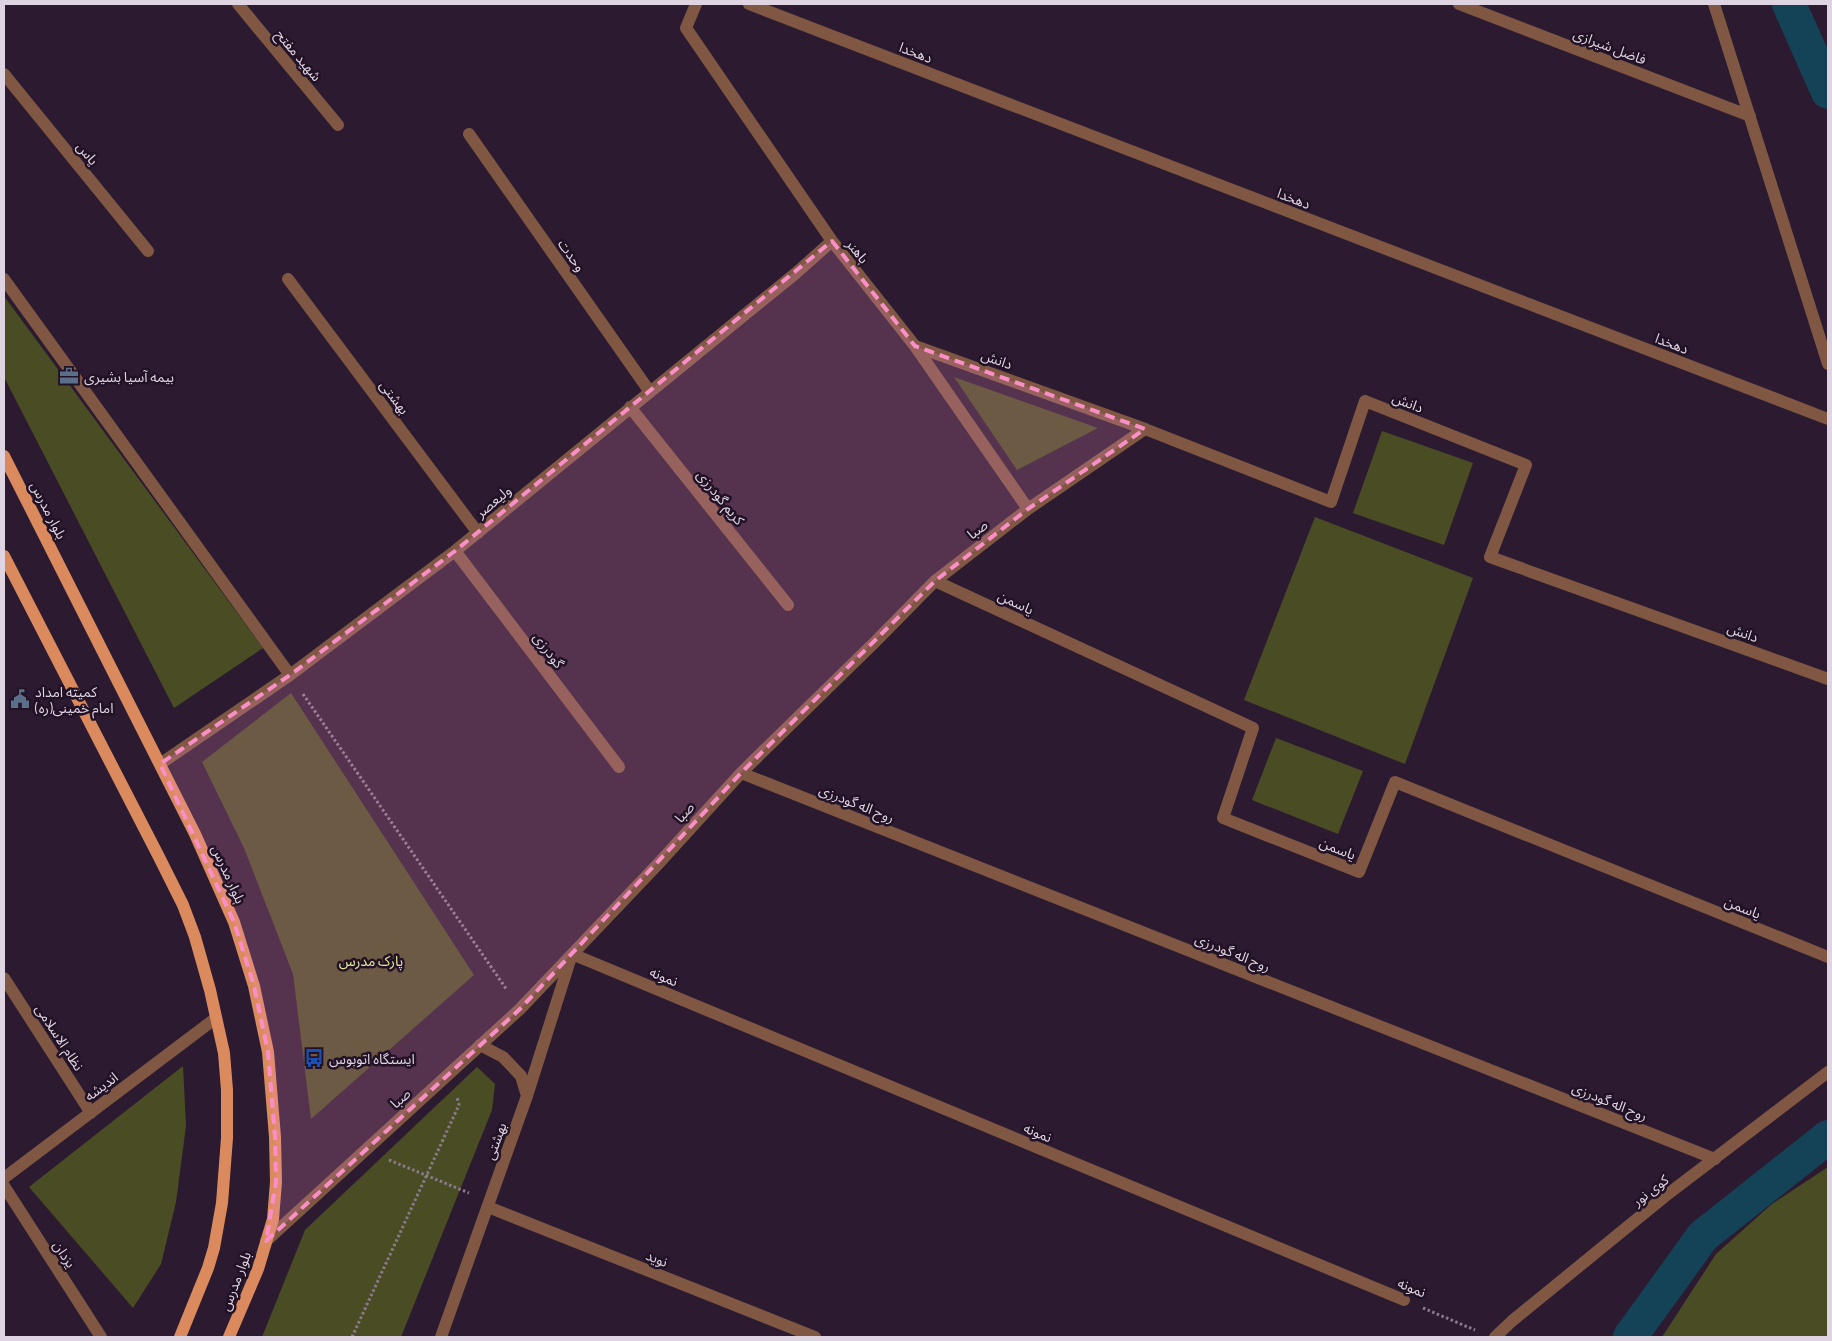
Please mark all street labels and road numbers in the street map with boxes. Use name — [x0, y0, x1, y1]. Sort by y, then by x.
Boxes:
street label: فاضل شیرازی — [1571, 24, 1649, 69]
street label: شهید مفتح — [270, 26, 325, 86]
street label: دهخدا — [897, 38, 935, 66]
street label: یاس — [73, 138, 103, 169]
street label: دهخدا — [1275, 184, 1313, 212]
street label: وحدت — [554, 235, 589, 275]
street label: باهنر — [842, 235, 873, 267]
street label: دهخدا — [1653, 329, 1691, 357]
street label: دانش — [979, 346, 1015, 373]
street label: بهشتی — [376, 377, 413, 418]
street label: دانش — [1390, 388, 1426, 417]
street label: کریم گودرزی — [691, 466, 748, 530]
street label: بلوار مدرس — [26, 478, 71, 542]
street label: ولیعصر — [471, 481, 515, 522]
street label: صبا — [963, 515, 991, 542]
street label: یاسمن — [995, 586, 1037, 619]
street label: دانش — [1725, 619, 1761, 646]
street label: گودرزی — [529, 629, 568, 672]
street label: روح اله گودرزی — [816, 780, 897, 829]
street label: صبا — [670, 798, 698, 826]
street label: یاسمن — [1317, 833, 1359, 864]
street label: بلوار مدرس — [208, 842, 250, 907]
street label: یاسمن — [1722, 892, 1764, 923]
street label: روح اله گودرزی — [1192, 929, 1273, 978]
street label: نمونه — [647, 963, 681, 991]
street label: نظام الاسلامی — [30, 1001, 88, 1075]
street label: اندیشه — [81, 1068, 121, 1104]
street label: روح اله گودرزی — [1569, 1078, 1650, 1127]
street label: صبا — [386, 1084, 414, 1112]
street label: نمونه — [1021, 1119, 1055, 1147]
street label: بهشتی — [480, 1120, 511, 1162]
street label: کوی نور — [1628, 1170, 1672, 1211]
street label: یزدان — [49, 1237, 80, 1271]
street label: نوید — [643, 1246, 671, 1271]
street label: بلوار مدرس — [216, 1249, 255, 1313]
street label: نمونه — [1395, 1274, 1429, 1302]

